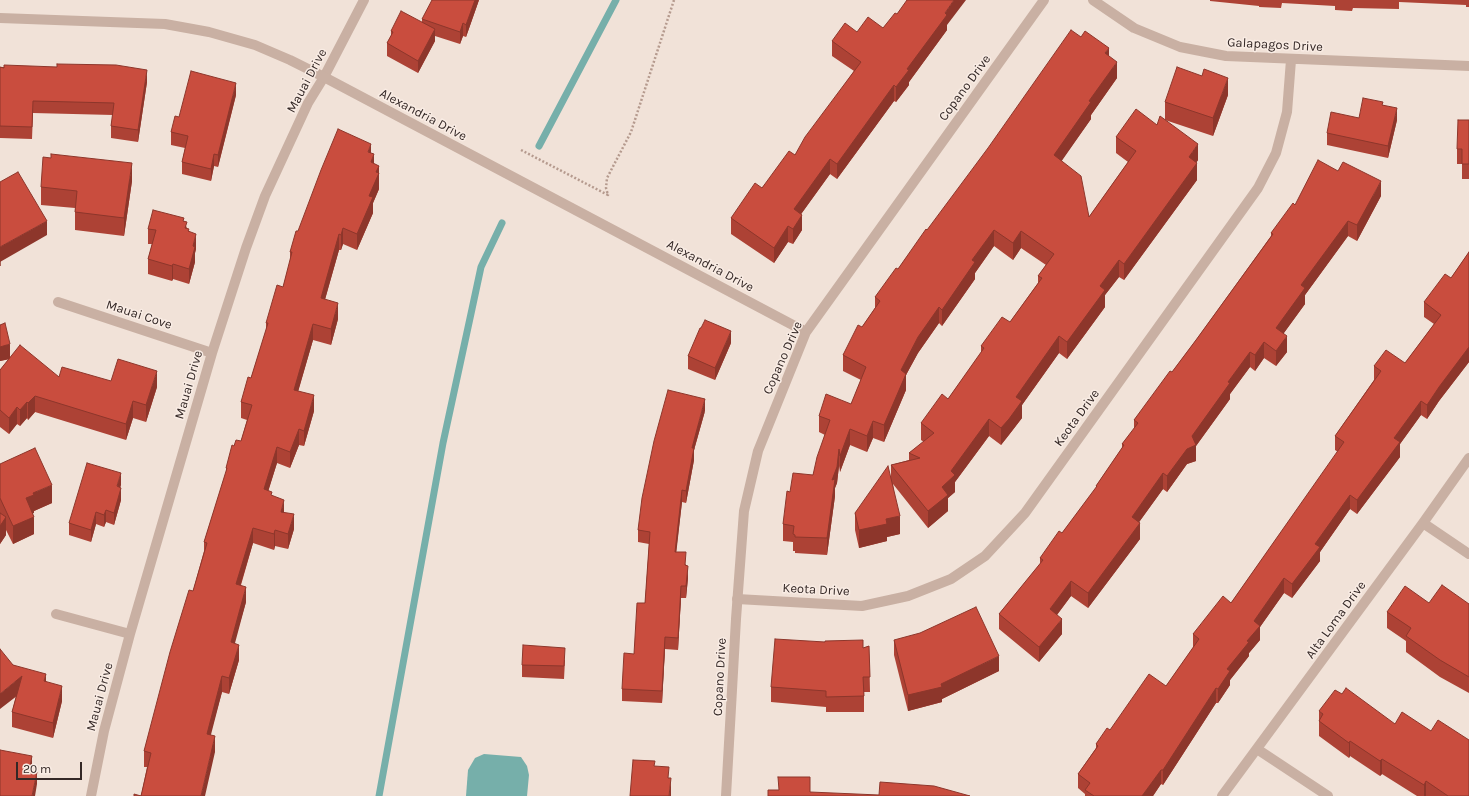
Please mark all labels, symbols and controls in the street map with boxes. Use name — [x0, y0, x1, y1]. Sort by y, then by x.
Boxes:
street label: Galapagos Drive — [1227, 35, 1323, 55]
street label: Mauai Drive — [284, 46, 330, 116]
street label: Copano Drive — [936, 52, 994, 124]
street label: Alexandria Drive — [377, 86, 469, 144]
street label: Alexandria Drive — [664, 237, 756, 295]
street label: Mauai Cove — [104, 297, 174, 333]
street label: Copano Drive — [760, 319, 806, 397]
street label: Mauai Drive — [172, 349, 206, 421]
street label: Keota Drive — [1051, 386, 1103, 450]
street label: Alta Loma Drive — [1303, 578, 1369, 662]
street label: Keota Drive — [782, 580, 850, 600]
street label: Copano Drive — [710, 638, 730, 716]
street label: Mauai Drive — [83, 661, 117, 733]
scale bar — [18, 754, 84, 780]
text: 20 m — [23, 762, 51, 776]

